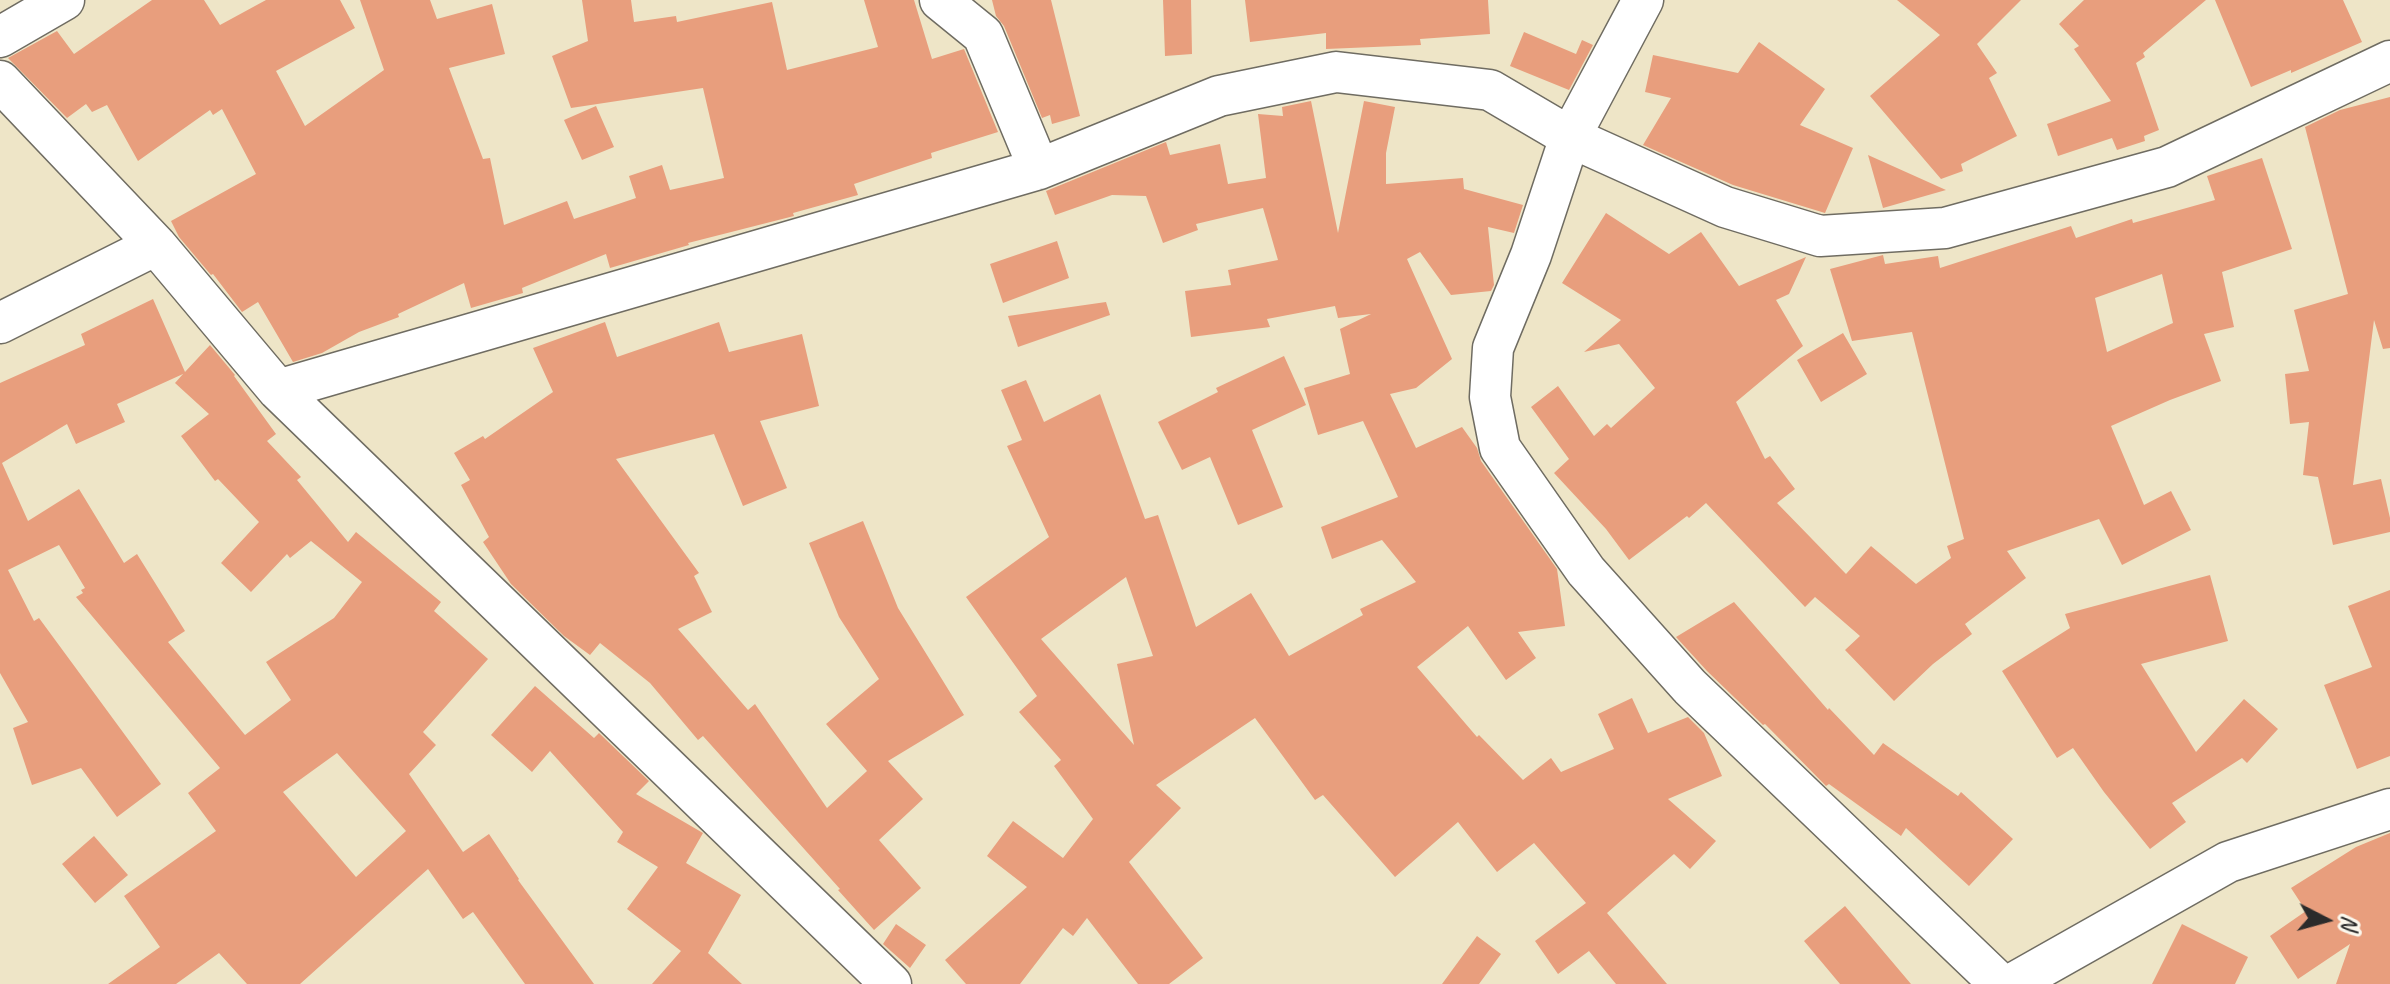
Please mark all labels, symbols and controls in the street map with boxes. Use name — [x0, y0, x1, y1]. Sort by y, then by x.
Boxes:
north arrow — [2286, 880, 2366, 960]
text: N — [2335, 914, 2365, 931]

